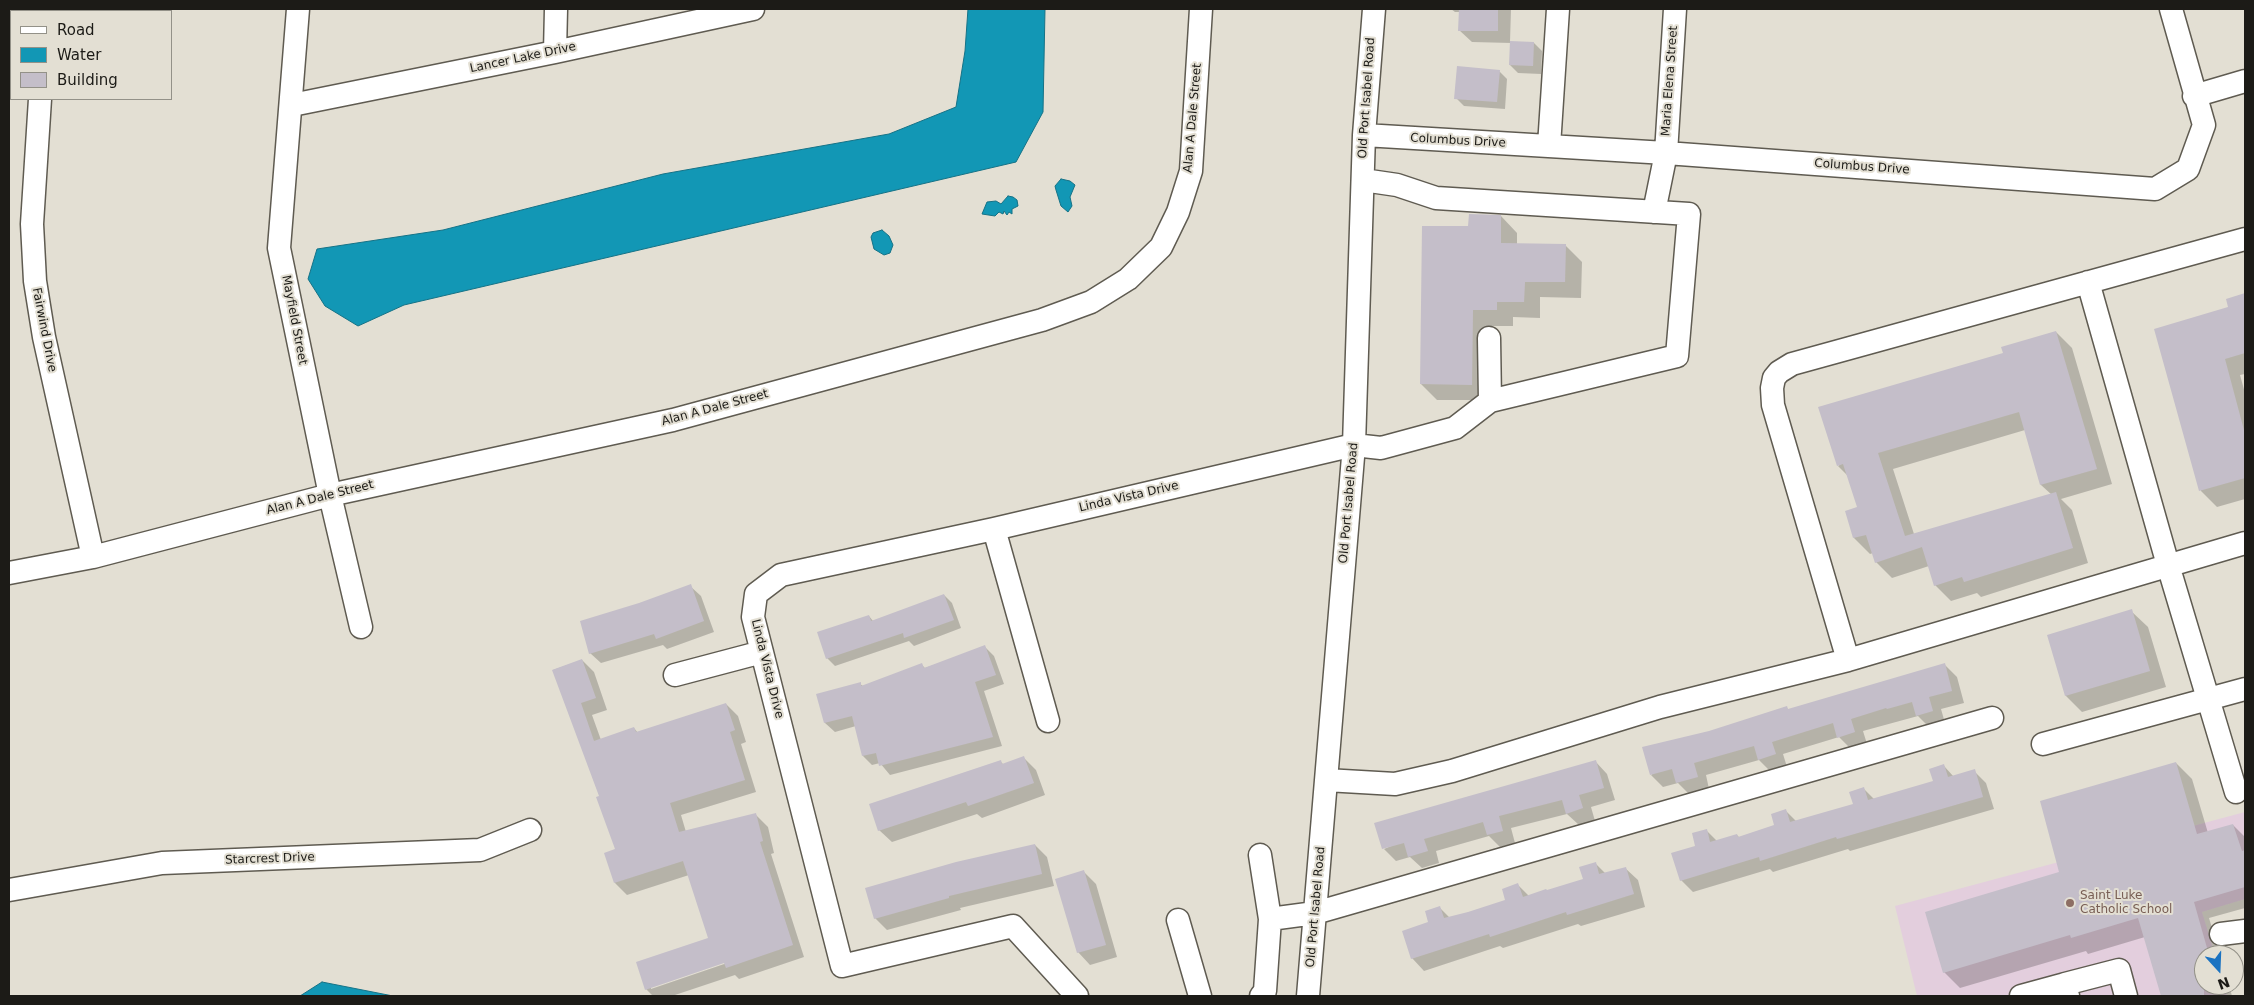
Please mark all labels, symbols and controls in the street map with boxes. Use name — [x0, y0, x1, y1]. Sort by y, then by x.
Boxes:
legend — [10, 10, 172, 100]
text: Road — [57, 21, 95, 39]
street label: Maria Elena Street — [1659, 25, 1681, 137]
street label: Old Port Isabel Road — [1356, 37, 1378, 159]
street label: Lancer Lake Drive — [469, 40, 577, 76]
text: Water — [57, 46, 101, 64]
street label: Alan A Dale Street — [1181, 63, 1205, 173]
text: Building — [57, 71, 118, 89]
street label: Columbus Drive — [1410, 131, 1506, 151]
street label: Columbus Drive — [1814, 156, 1910, 178]
street label: Mayfield Street — [278, 274, 310, 366]
street label: Fairwind Drive — [29, 287, 59, 373]
street label: Alan A Dale Street — [660, 387, 770, 429]
street label: Old Port Isabel Road — [1337, 442, 1361, 564]
street label: Alan A Dale Street — [265, 478, 375, 518]
street label: Linda Vista Drive — [1078, 479, 1180, 515]
street label: Linda Vista Drive — [748, 618, 786, 720]
street label: Old Port Isabel Road — [1304, 846, 1328, 968]
street label: Starcrest Drive — [225, 850, 315, 868]
place label: Saint Luke Catholic School — [2080, 889, 2172, 917]
marker: Saint Luke Catholic School — [2064, 897, 2076, 909]
north arrow — [2194, 945, 2244, 995]
text: N — [2216, 974, 2232, 993]

